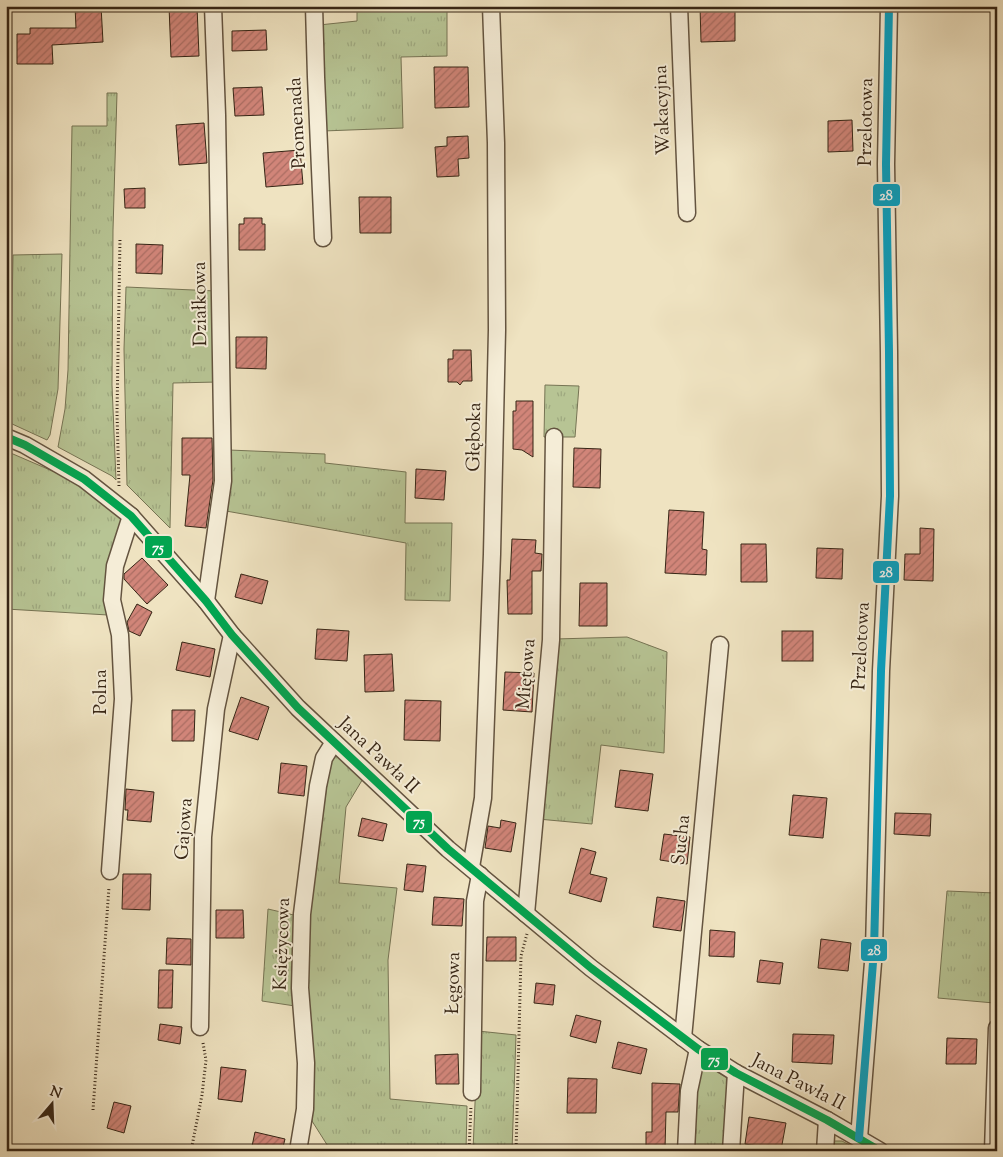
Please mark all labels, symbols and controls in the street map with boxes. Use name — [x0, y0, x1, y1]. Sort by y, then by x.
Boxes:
street label: Wakacyjna — [648, 64, 678, 156]
street label: Promenada — [282, 76, 314, 169]
street label: Przelotowa — [853, 77, 881, 166]
line badge: 28 — [872, 183, 901, 207]
text: 28 — [879, 187, 893, 207]
street label: Działkowa — [187, 261, 215, 347]
street label: Głęboka — [461, 402, 489, 472]
line badge: 75 — [144, 535, 173, 559]
text: 75 — [152, 539, 164, 559]
line badge: 28 — [872, 560, 900, 584]
text: 28 — [879, 564, 893, 584]
street label: Przelotowa — [846, 601, 878, 691]
street label: Miętowa — [510, 637, 544, 710]
street label: Polna — [88, 669, 115, 715]
street label: Jana Pawła II — [331, 711, 425, 801]
street label: Gajowa — [169, 797, 201, 861]
line badge: 75 — [405, 810, 433, 834]
text: 75 — [413, 813, 425, 833]
street label: Sucha — [666, 813, 698, 867]
street label: Księżycowa — [268, 897, 298, 991]
line badge: 28 — [860, 938, 888, 962]
text: 28 — [867, 942, 881, 962]
street label: Łęgowa — [440, 951, 468, 1014]
line badge: 75 — [700, 1047, 729, 1071]
street label: Jana Pawła II — [746, 1047, 850, 1118]
text: 75 — [708, 1051, 720, 1071]
north arrow — [28, 1080, 78, 1130]
text: N — [47, 1082, 64, 1105]

